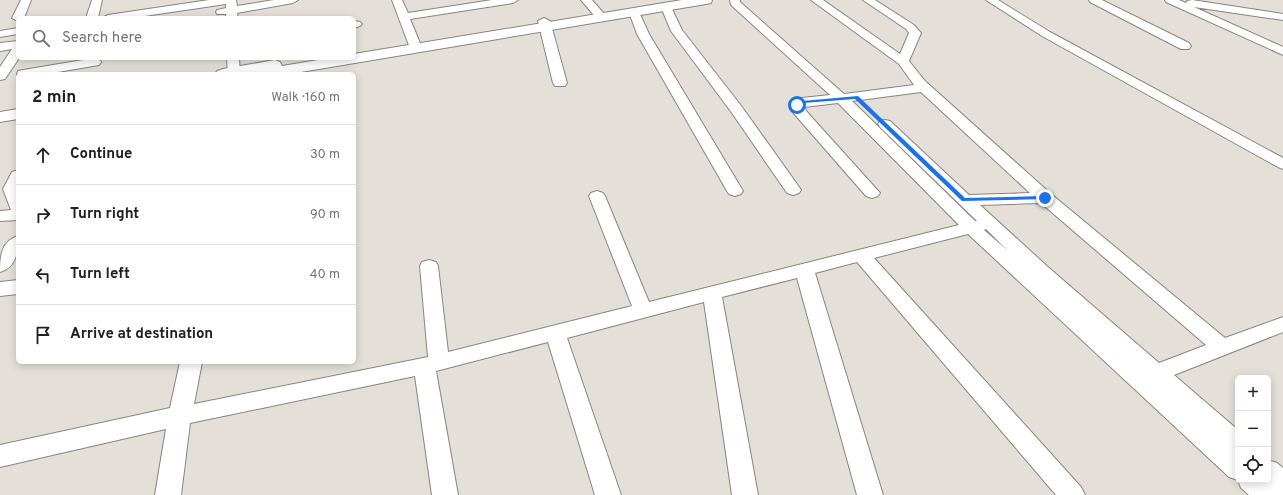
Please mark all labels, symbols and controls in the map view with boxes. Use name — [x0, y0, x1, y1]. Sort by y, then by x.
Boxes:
search box — [16, 16, 356, 60]
icon: search — [30, 27, 52, 49]
text: Search here — [62, 29, 142, 48]
text: 2 min — [32, 87, 76, 109]
text: Walk · 160 m — [271, 90, 340, 106]
route start — [788, 96, 806, 114]
icon: ahead — [32, 144, 54, 166]
text: Continue — [70, 145, 132, 164]
text: 30 m — [310, 147, 340, 163]
route end — [1036, 189, 1054, 207]
icon: right — [32, 204, 54, 226]
text: Turn right — [70, 205, 139, 224]
text: 90 m — [310, 207, 340, 223]
icon: left — [32, 264, 54, 286]
text: Turn left — [70, 265, 130, 284]
text: 40 m — [310, 267, 340, 283]
icon: arrive — [32, 324, 54, 346]
text: Arrive at destination — [70, 325, 213, 344]
map controls — [1235, 375, 1271, 483]
button: + — [1235, 375, 1271, 411]
button: − — [1235, 411, 1271, 447]
button: locate — [1235, 447, 1271, 483]

